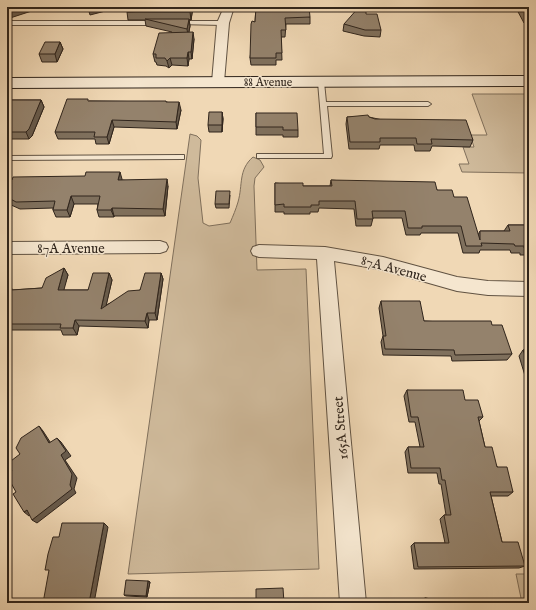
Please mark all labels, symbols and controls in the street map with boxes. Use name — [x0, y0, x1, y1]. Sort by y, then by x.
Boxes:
street label: 88 Avenue — [244, 75, 293, 90]
street label: 87A Avenue — [37, 240, 105, 258]
street label: 87A Avenue — [359, 252, 429, 287]
street label: 165A Street — [329, 395, 353, 460]

